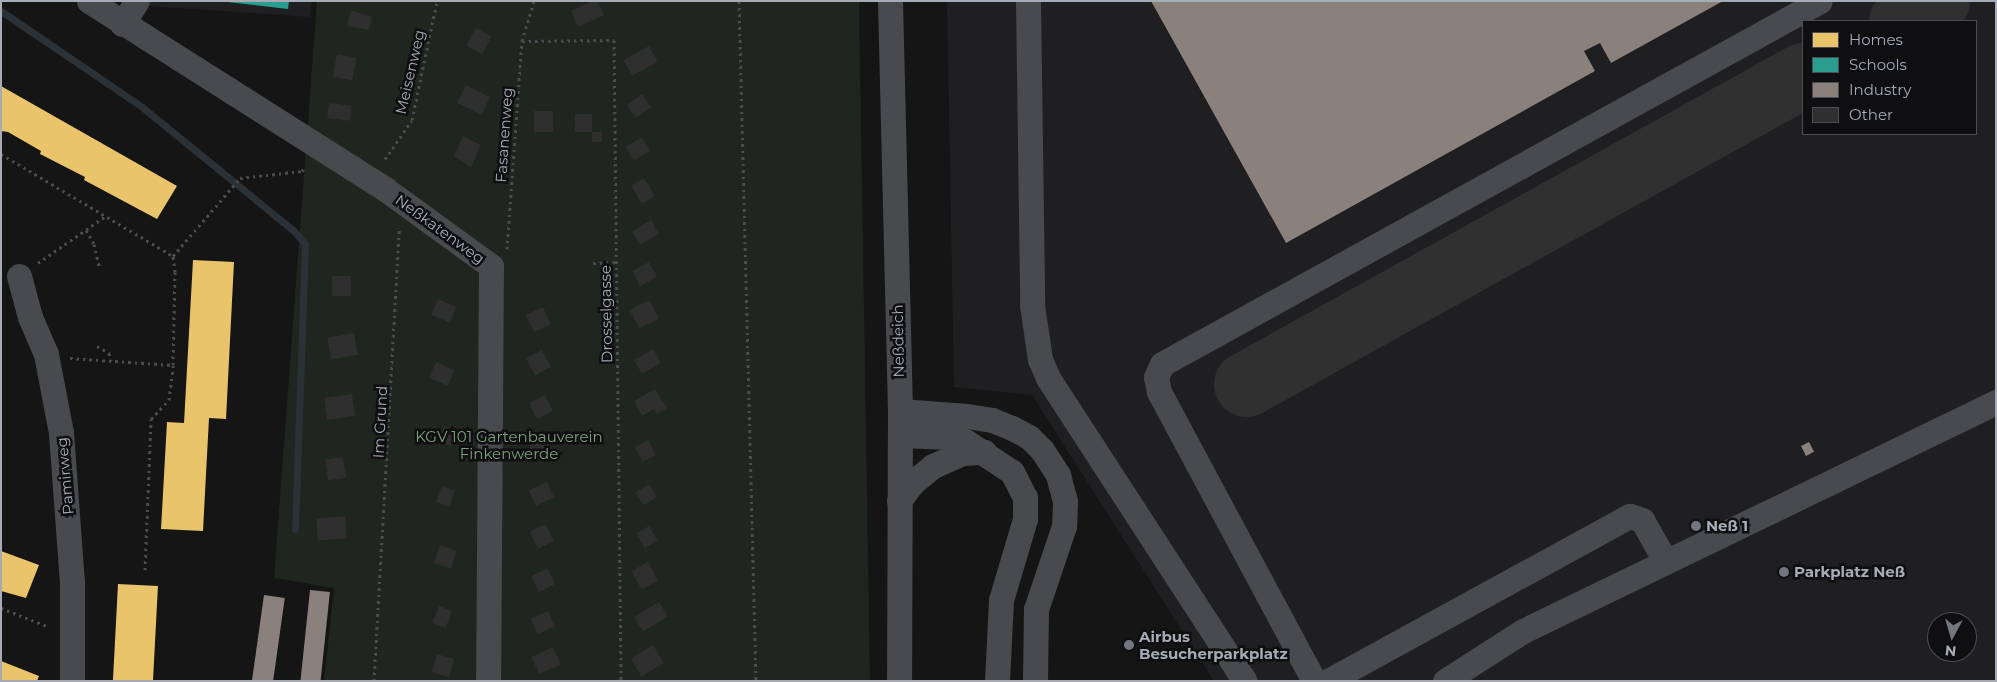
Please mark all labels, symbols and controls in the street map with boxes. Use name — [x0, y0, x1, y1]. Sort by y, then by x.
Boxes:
legend — [1802, 20, 1977, 135]
street label: Meisenweg — [392, 28, 428, 116]
text: Homes — [1849, 30, 1903, 49]
text: Schools — [1849, 55, 1907, 74]
text: Industry — [1849, 80, 1911, 99]
street label: Fasanenweg — [492, 87, 516, 183]
text: Other — [1849, 105, 1893, 124]
street label: Neßkatenweg — [392, 191, 488, 267]
street label: Drosselgasse — [596, 265, 616, 363]
street label: Neßdeich — [888, 304, 908, 378]
street label: Im Grund — [369, 385, 391, 459]
park label: KGV 101 Gartenbauverein Finkenwerde — [415, 427, 603, 462]
street label: Pamirweg — [53, 436, 77, 516]
place label: Neß 1 — [1706, 517, 1748, 535]
marker: Neß 1 — [1690, 520, 1702, 532]
place label: Parkplatz Neß — [1794, 563, 1905, 581]
marker: Parkplatz Neß — [1778, 566, 1790, 578]
north arrow — [1927, 612, 1977, 662]
place label: Airbus Besucherparkplatz — [1139, 627, 1288, 662]
marker: Airbus Besucherparkplatz — [1123, 639, 1135, 651]
text: N — [1944, 641, 1957, 660]

